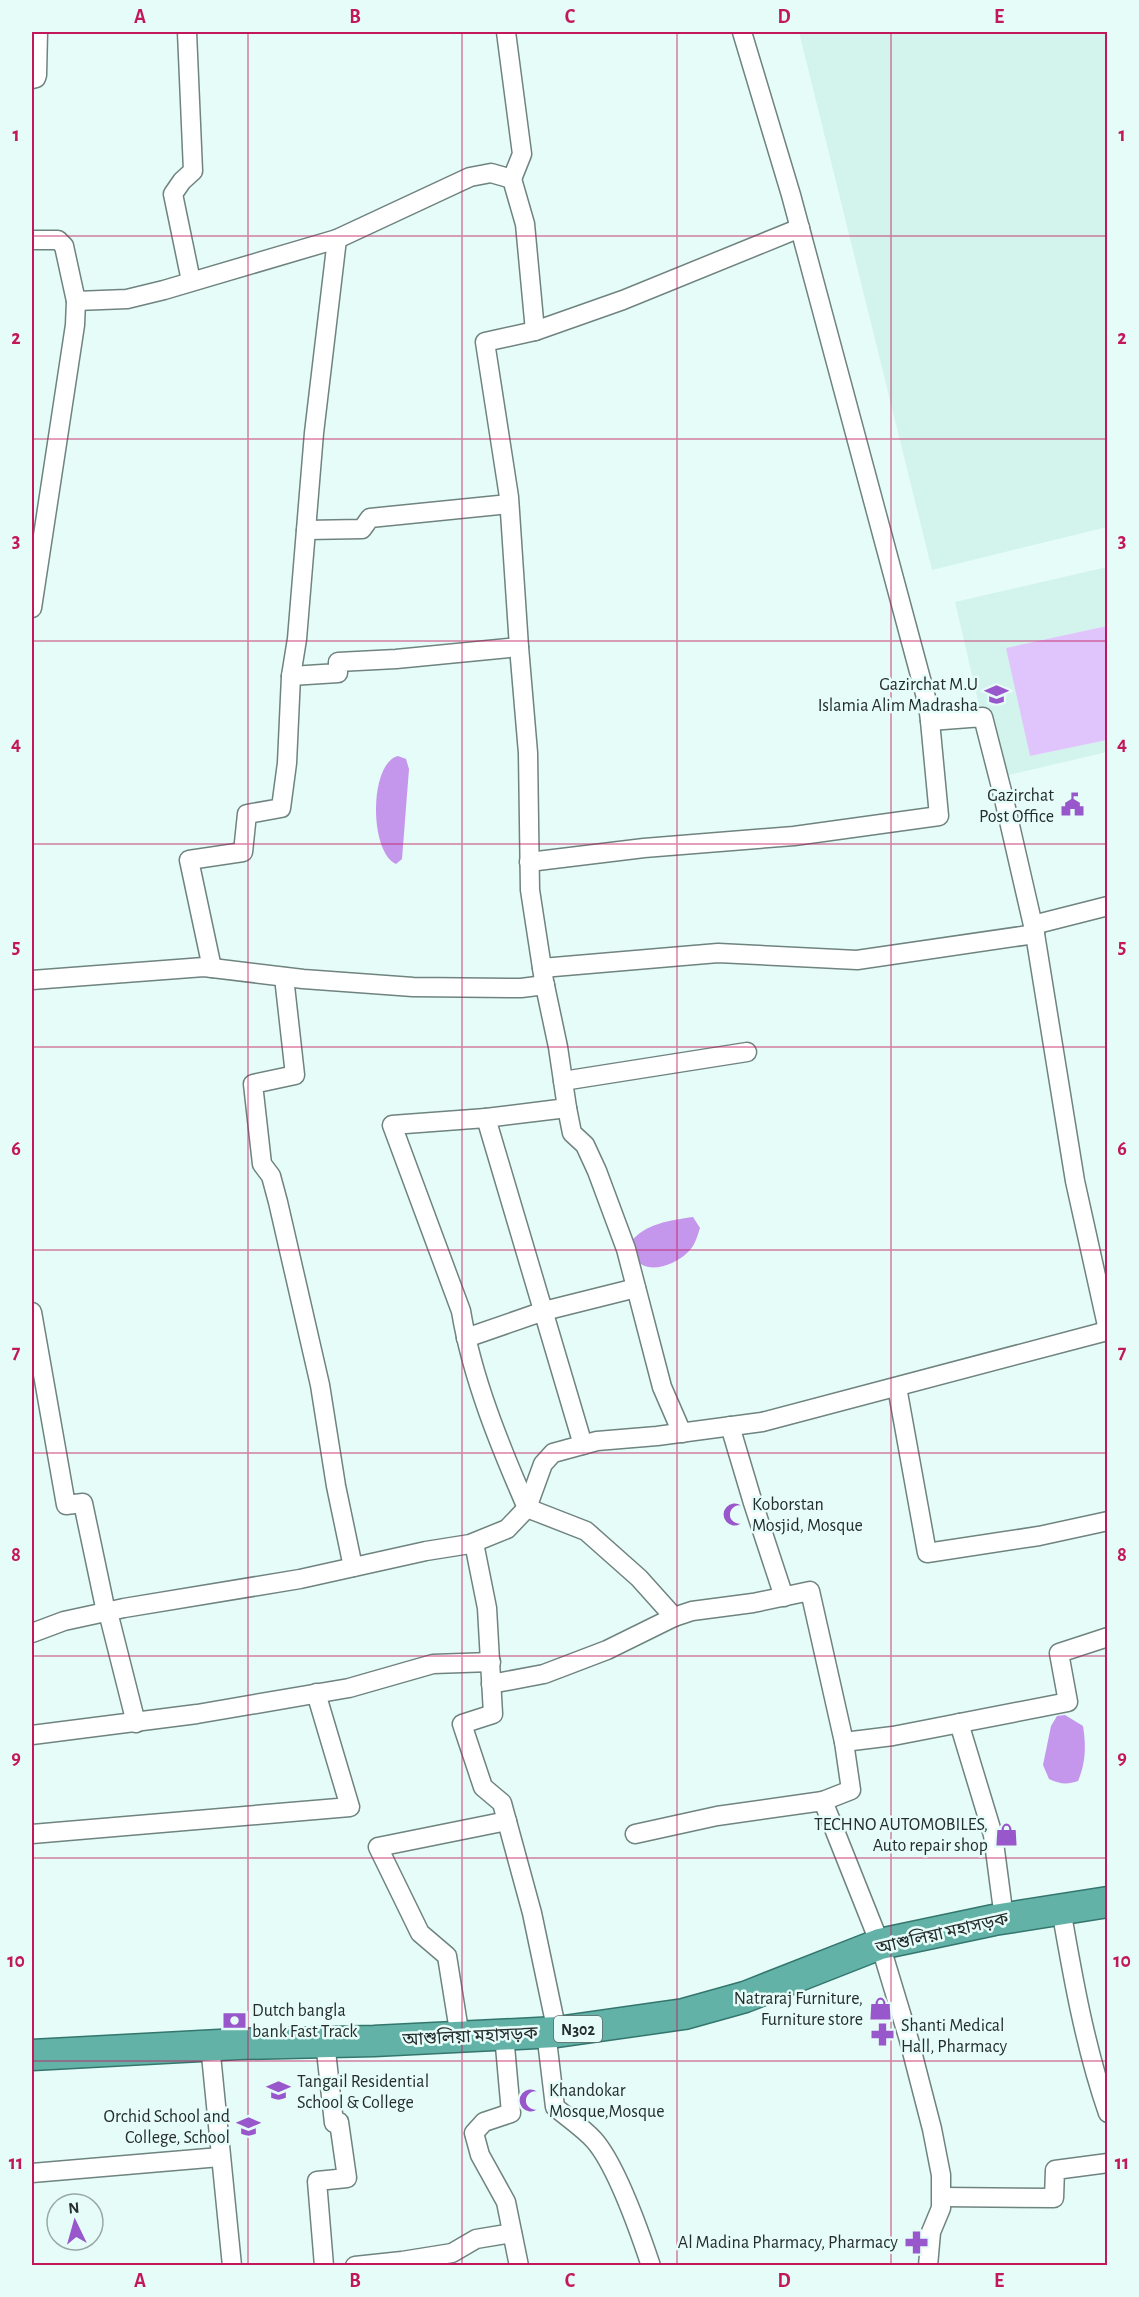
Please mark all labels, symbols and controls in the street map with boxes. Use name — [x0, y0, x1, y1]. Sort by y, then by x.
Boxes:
text: A — [134, 7, 146, 27]
text: B — [349, 7, 361, 27]
text: C — [565, 7, 576, 27]
text: D — [777, 7, 791, 27]
text: E — [994, 7, 1004, 27]
text: 1 — [12, 125, 20, 145]
text: 1 — [1118, 125, 1126, 145]
text: 2 — [11, 328, 21, 348]
text: 2 — [1117, 328, 1127, 348]
text: 3 — [12, 531, 20, 551]
text: 3 — [1118, 531, 1126, 551]
place label: Gazirchat M.U Islamia Alim Madrasha — [818, 676, 978, 715]
school or university icon: Gazirchat M.U Islamia Alim Madrasha — [983, 681, 1009, 707]
text: 4 — [11, 734, 21, 754]
text: 4 — [1117, 734, 1127, 754]
place label: Gazirchat Post Office — [979, 787, 1054, 826]
public building icon: Gazirchat Post Office — [1059, 792, 1085, 818]
text: 5 — [12, 937, 20, 957]
text: 5 — [1118, 937, 1126, 957]
text: 6 — [11, 1139, 21, 1159]
text: 6 — [1117, 1139, 1127, 1159]
text: 7 — [12, 1342, 21, 1362]
text: 7 — [1118, 1342, 1127, 1362]
place label: Koborstan Mosjid, Mosque — [752, 1496, 863, 1535]
mosque icon: Koborstan Mosjid, Mosque — [721, 1501, 747, 1527]
text: 8 — [11, 1545, 21, 1565]
text: 8 — [1117, 1545, 1127, 1565]
text: 9 — [11, 1748, 21, 1768]
text: 9 — [1117, 1748, 1127, 1768]
place label: TECHNO AUTOMOBILES, Auto repair shop — [814, 1816, 988, 1855]
shop icon: TECHNO AUTOMOBILES, Auto repair shop — [993, 1821, 1019, 1847]
street label: আশুলিয়া মহাসড়ক — [873, 1908, 1011, 1958]
text: 10 — [7, 1951, 25, 1971]
text: 10 — [1113, 1951, 1131, 1971]
place label: Natraraj Furniture, Furniture store — [734, 1990, 863, 2029]
shop icon: Natraraj Furniture, Furniture store — [868, 1995, 894, 2021]
place label: Dutch bangla bank Fast Track — [252, 2002, 358, 2041]
bank icon: Dutch bangla bank Fast Track — [221, 2007, 247, 2033]
road number: N302 — [554, 2016, 602, 2042]
place label: Shanti Medical Hall, Pharmacy — [901, 2017, 1008, 2056]
street label: আশুলিয়া মহাসড়ক — [401, 2022, 539, 2050]
pharmacy icon: Shanti Medical Hall, Pharmacy — [870, 2022, 896, 2048]
place label: Tangail Residential School & College — [297, 2073, 429, 2112]
school or university icon: Tangail Residential School & College — [266, 2078, 292, 2104]
place label: Khandokar Mosque,Mosque — [549, 2082, 665, 2121]
mosque icon: Khandokar Mosque,Mosque — [518, 2087, 544, 2113]
place label: Orchid School and College, School — [104, 2108, 230, 2147]
school or university icon: Orchid School and College, School — [235, 2113, 261, 2139]
text: 11 — [9, 2153, 23, 2173]
text: 11 — [1115, 2153, 1129, 2173]
north arrow — [45, 2192, 105, 2252]
text: N — [68, 2200, 80, 2217]
pharmacy icon: Al Madina Pharmacy, Pharmacy — [903, 2229, 929, 2255]
place label: Al Madina Pharmacy, Pharmacy — [678, 2234, 898, 2252]
text: A — [134, 2271, 146, 2291]
text: B — [349, 2271, 361, 2291]
text: C — [565, 2271, 576, 2291]
text: D — [777, 2271, 791, 2291]
text: E — [994, 2271, 1004, 2291]

